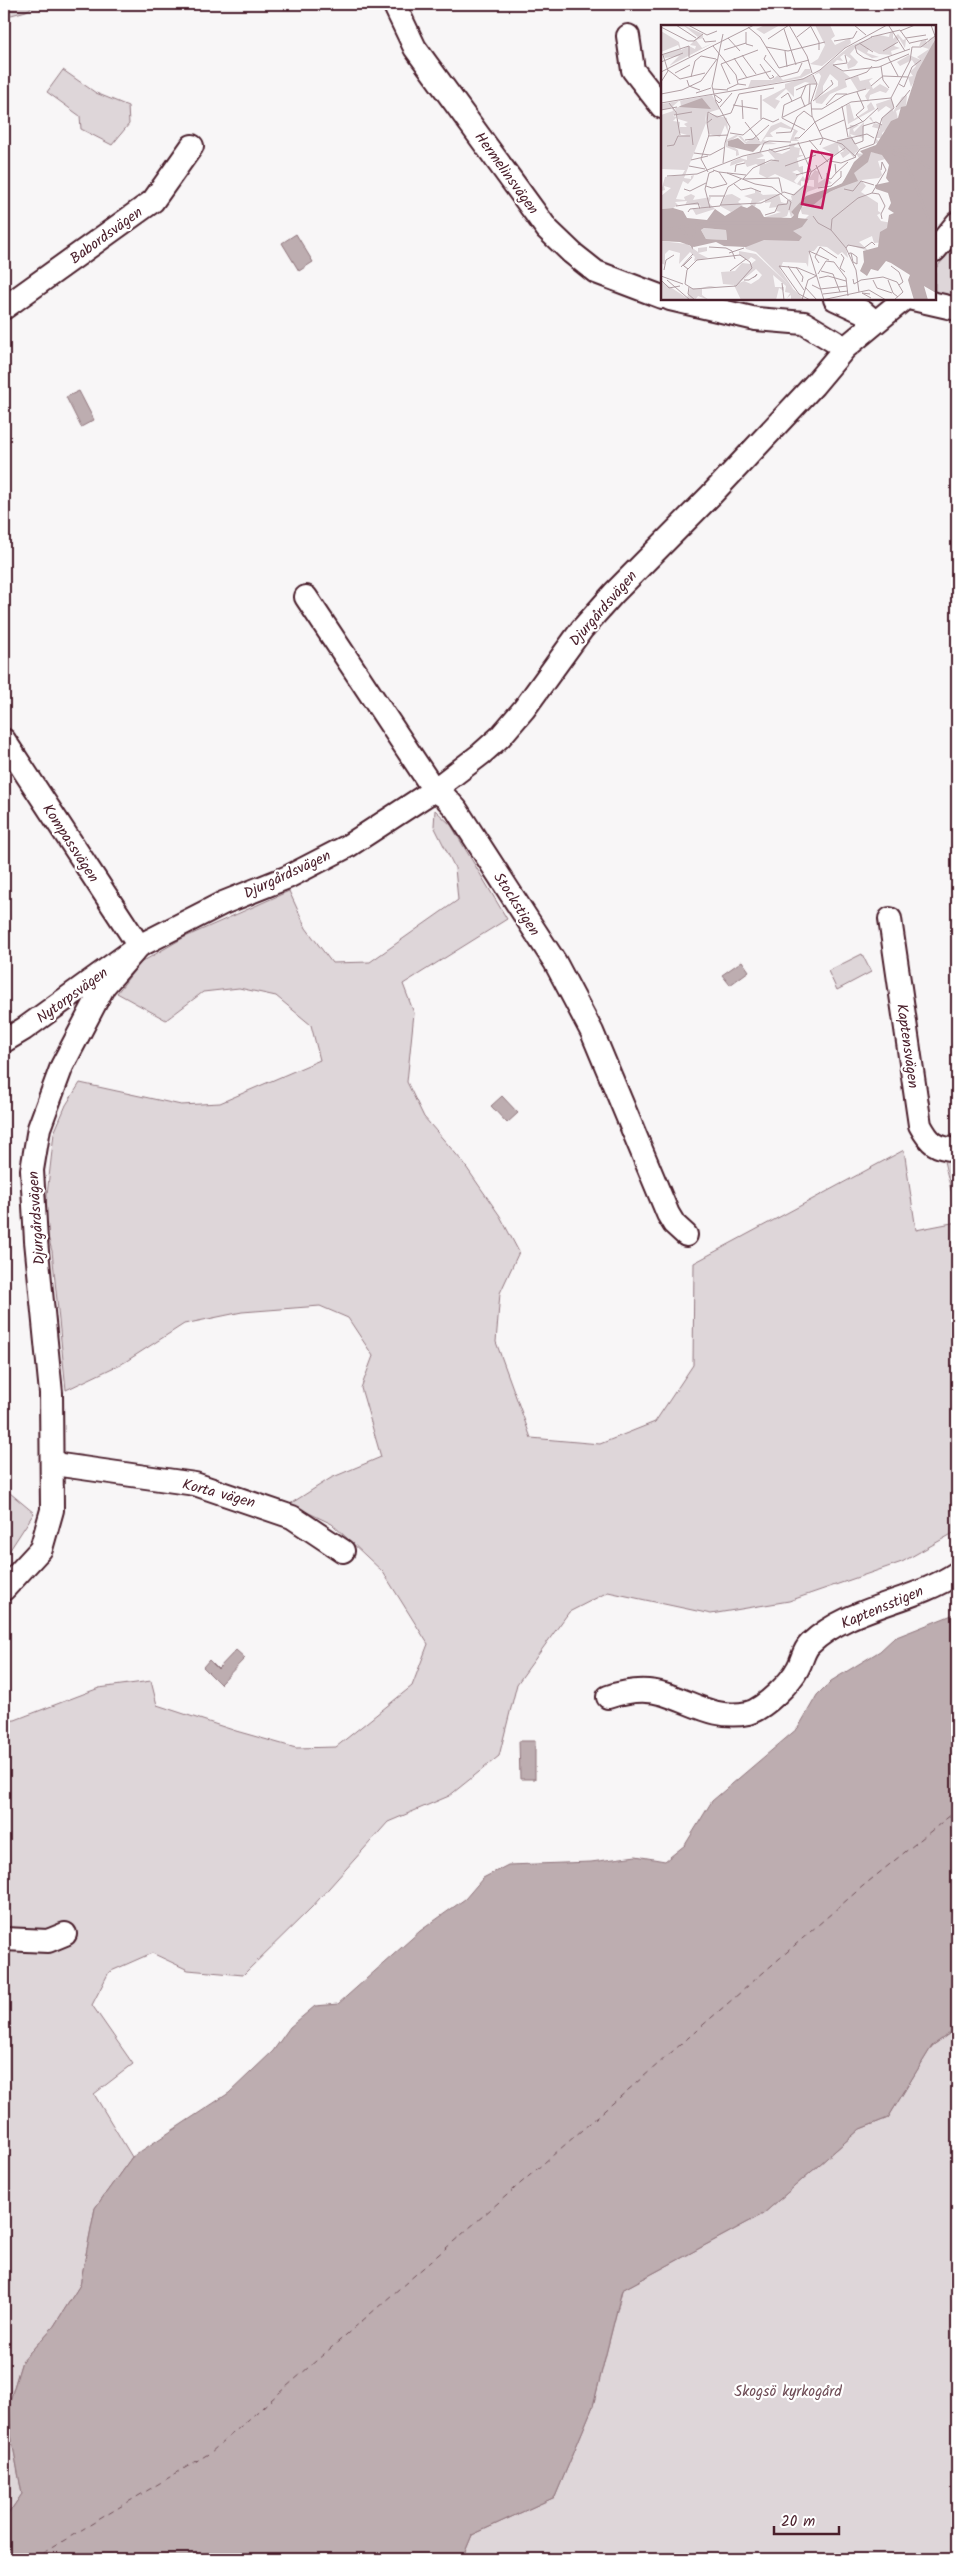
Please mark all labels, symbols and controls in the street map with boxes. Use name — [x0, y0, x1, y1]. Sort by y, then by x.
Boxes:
inset map — [661, 25, 936, 300]
street label: Hermelinsvägen — [468, 127, 545, 220]
street label: Babordsvägen — [65, 201, 148, 271]
street label: Djurgårdsvägen — [564, 565, 644, 652]
street label: Kompassvägen — [36, 799, 105, 888]
street label: Djurgårdsvägen — [240, 844, 335, 906]
street label: Stockstigen — [487, 868, 546, 941]
street label: Nytorpsvägen — [32, 962, 113, 1030]
street label: Kaptensvägen — [889, 1002, 925, 1090]
street label: Djurgårdsvägen — [22, 1170, 52, 1266]
street label: Korta vägen — [180, 1473, 258, 1515]
street label: Kaptensstigen — [837, 1580, 927, 1636]
park label: Skogsö kyrkogård — [734, 2380, 842, 2404]
scale bar — [774, 2503, 838, 2535]
text: 20 m — [781, 2510, 815, 2534]

